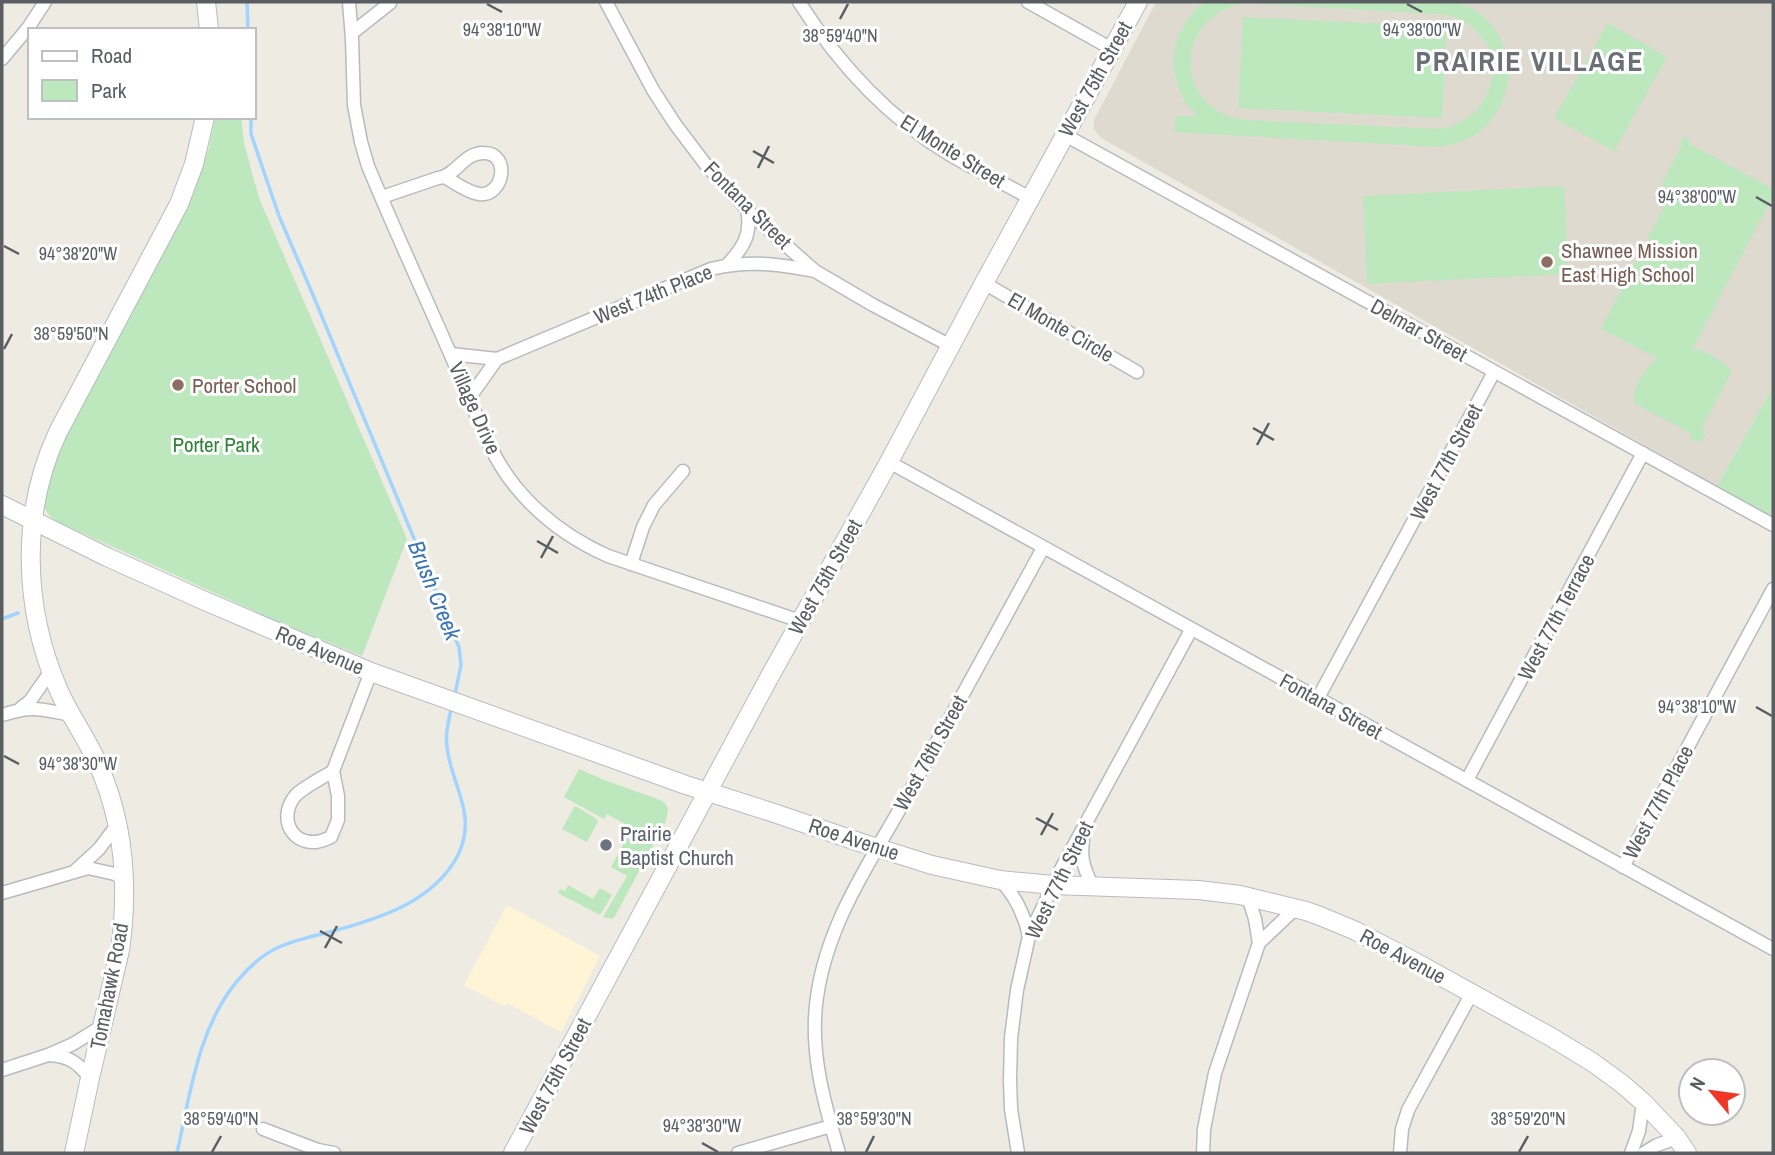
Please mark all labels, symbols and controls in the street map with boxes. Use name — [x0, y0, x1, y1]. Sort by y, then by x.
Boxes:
street label: West 75th Street — [1051, 16, 1139, 142]
text: 94°38'10"W — [463, 17, 541, 42]
text: 94°38'00"W — [1383, 17, 1461, 42]
text: 38°59'40"N — [802, 23, 878, 48]
legend — [28, 28, 256, 119]
text: Road — [91, 41, 132, 70]
district label: PRAIRIE VILLAGE — [1415, 42, 1645, 80]
text: Park — [91, 76, 127, 105]
street label: El Monte Street — [895, 107, 1011, 195]
street label: Fontana Street — [698, 155, 798, 255]
text: 94°38'00"W — [1658, 184, 1736, 209]
place label: Shawnee Mission East High School — [1561, 236, 1698, 289]
text: 94°38'20"W — [39, 241, 117, 266]
marker: Shawnee Mission East High School — [1539, 254, 1555, 270]
street label: West 74th Place — [590, 257, 716, 331]
street label: El Monte Circle — [1003, 285, 1119, 369]
street label: Delmar Street — [1366, 292, 1473, 369]
text: 38°59'50"N — [33, 321, 109, 346]
street label: Village Drive — [442, 357, 508, 459]
place label: Porter School — [192, 371, 296, 400]
marker: Porter School — [170, 377, 186, 393]
street label: West 77th Street — [1403, 399, 1489, 525]
park label: Porter Park — [172, 430, 260, 459]
street label: West 75th Street — [781, 514, 869, 640]
water label: Brush Creek — [401, 536, 470, 646]
street label: West 77th Terrace — [1511, 549, 1601, 685]
street label: Roe Avenue — [271, 618, 369, 682]
street label: Fontana Street — [1275, 666, 1388, 746]
street label: West 76th Street — [886, 690, 974, 816]
text: 94°38'10"W — [1658, 694, 1736, 719]
street label: West 77th Place — [1616, 740, 1700, 864]
text: 94°38'30"W — [39, 751, 117, 776]
street label: Roe Avenue — [805, 811, 903, 867]
street label: West 77th Street — [1018, 816, 1100, 944]
place label: Prairie Baptist Church — [620, 819, 734, 872]
marker: Prairie Baptist Church — [598, 837, 614, 853]
street label: Tomahawk Road — [83, 920, 135, 1052]
street label: Roe Avenue — [1355, 921, 1451, 991]
street label: West 75th Street — [512, 1013, 598, 1139]
north arrow — [1677, 1057, 1747, 1127]
text: N — [1683, 1073, 1711, 1095]
text: 38°59'40"N — [183, 1106, 259, 1131]
text: 38°59'30"N — [836, 1106, 912, 1131]
text: 38°59'20"N — [1490, 1106, 1566, 1131]
text: 94°38'30"W — [663, 1113, 741, 1138]

